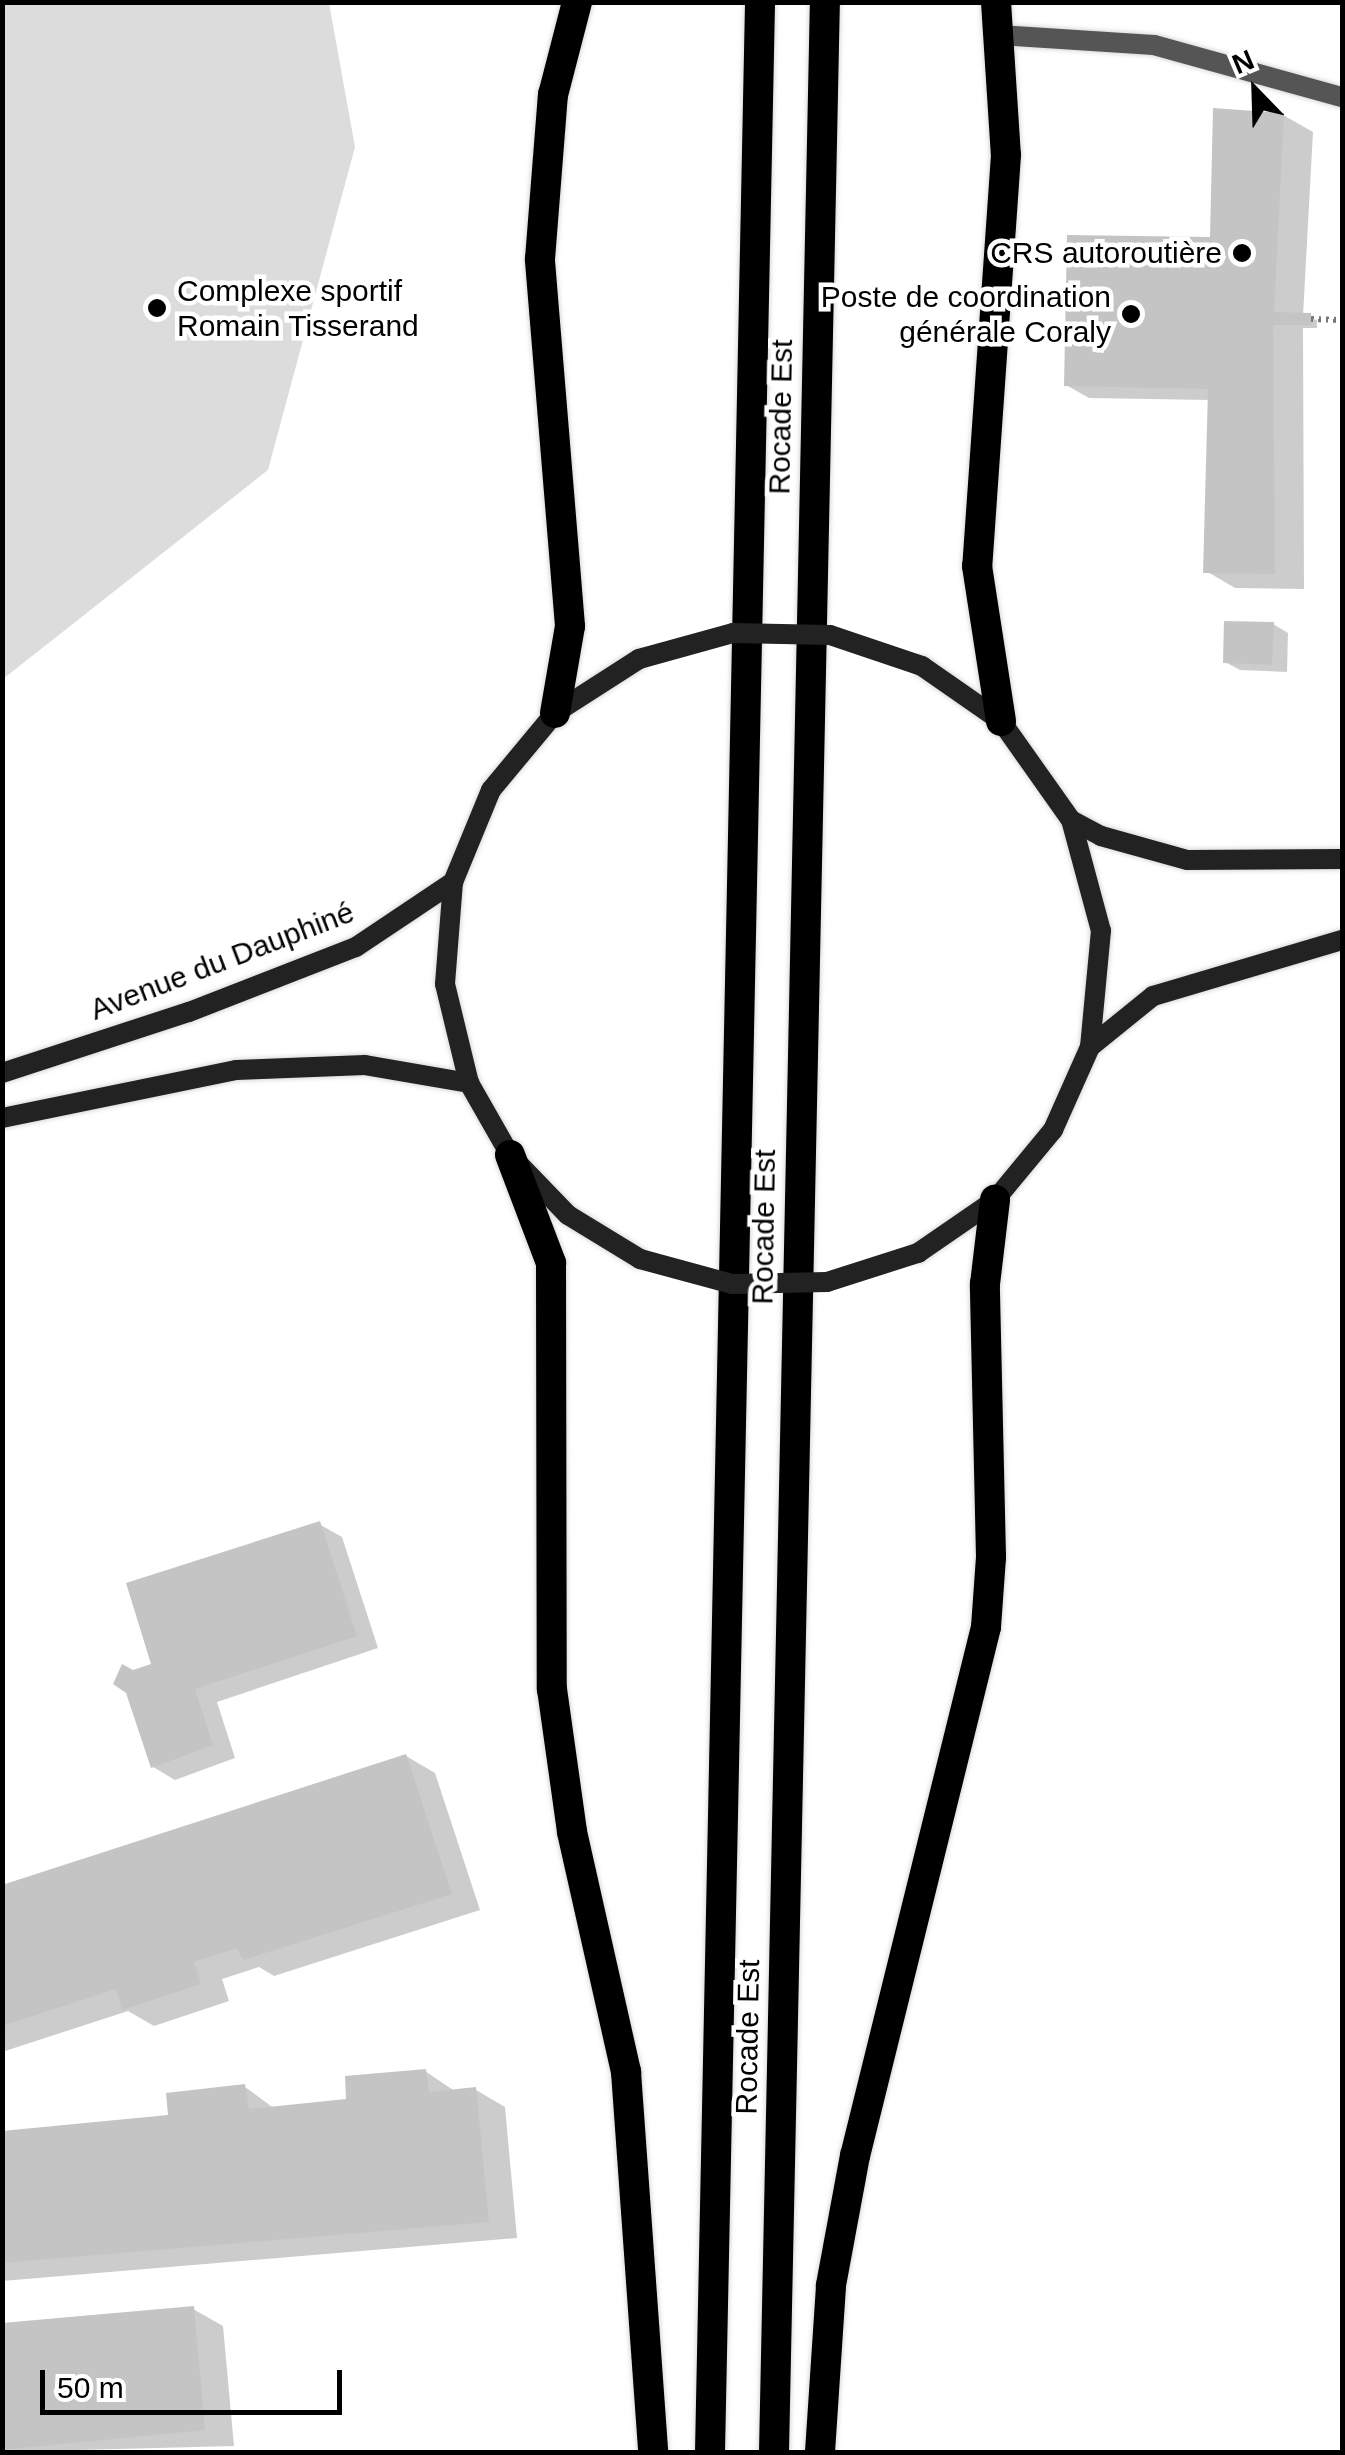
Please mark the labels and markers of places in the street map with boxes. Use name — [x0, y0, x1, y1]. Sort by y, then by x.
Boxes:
place label: CRS autoroutière — [990, 235, 1222, 271]
marker: CRS autoroutière — [1231, 242, 1253, 264]
place label: Complexe sportif Romain Tisserand — [177, 273, 419, 344]
place label: Poste de coordination générale Coraly — [821, 279, 1111, 350]
marker: Complexe sportif Romain Tisserand — [146, 297, 168, 319]
marker: Poste de coordination générale Coraly — [1120, 303, 1142, 325]

